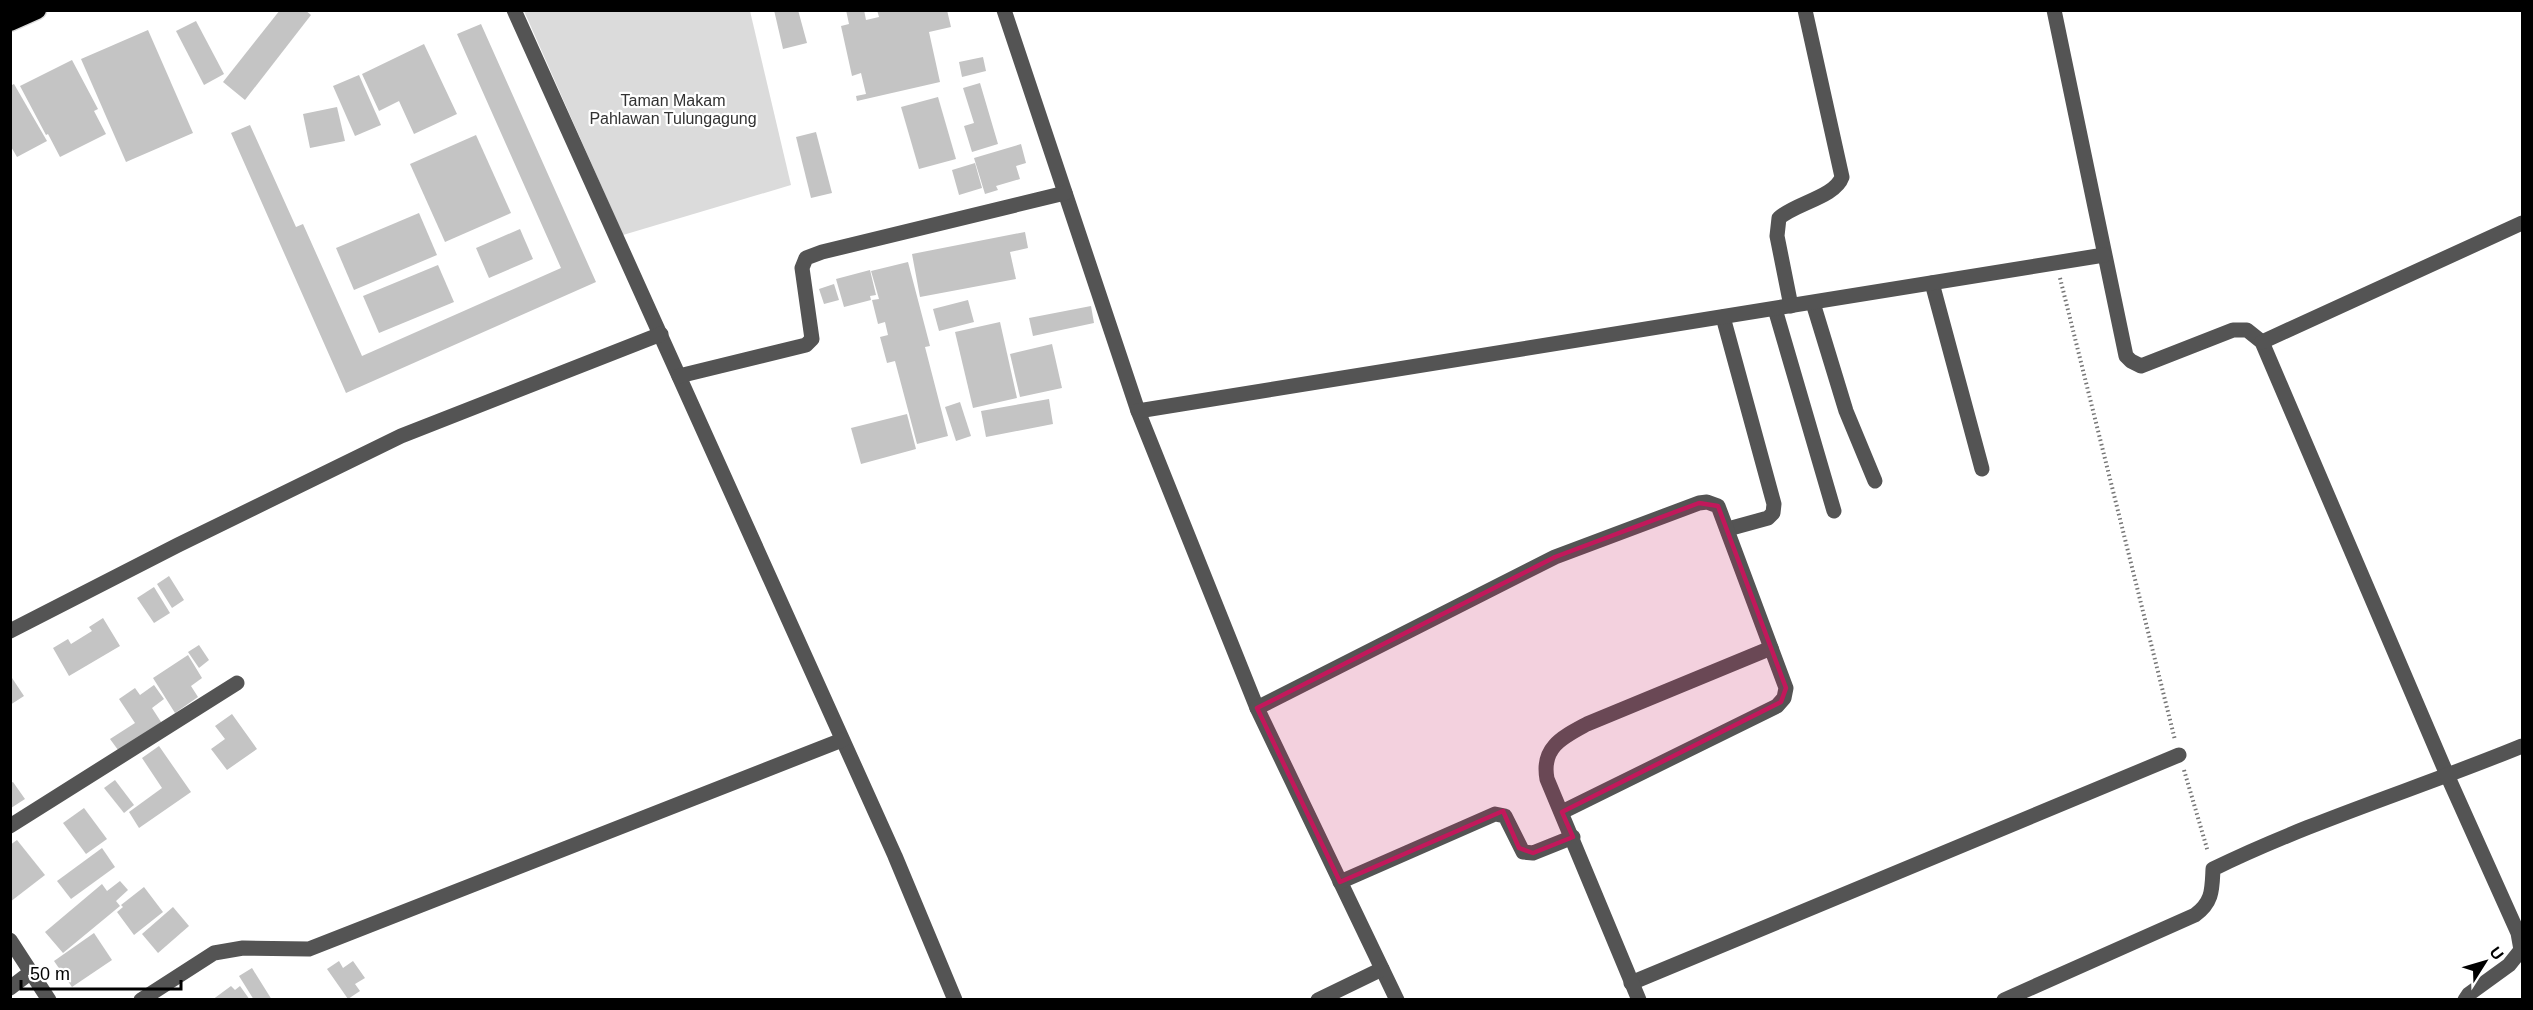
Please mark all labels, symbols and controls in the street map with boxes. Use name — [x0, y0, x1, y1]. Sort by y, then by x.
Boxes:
park label: Taman Makam Pahlawan Tulungagung — [589, 92, 757, 127]
north arrow — [2455, 932, 2515, 992]
text: U — [2486, 944, 2507, 963]
scale bar — [21, 953, 182, 991]
text: 50 m — [30, 964, 70, 984]

